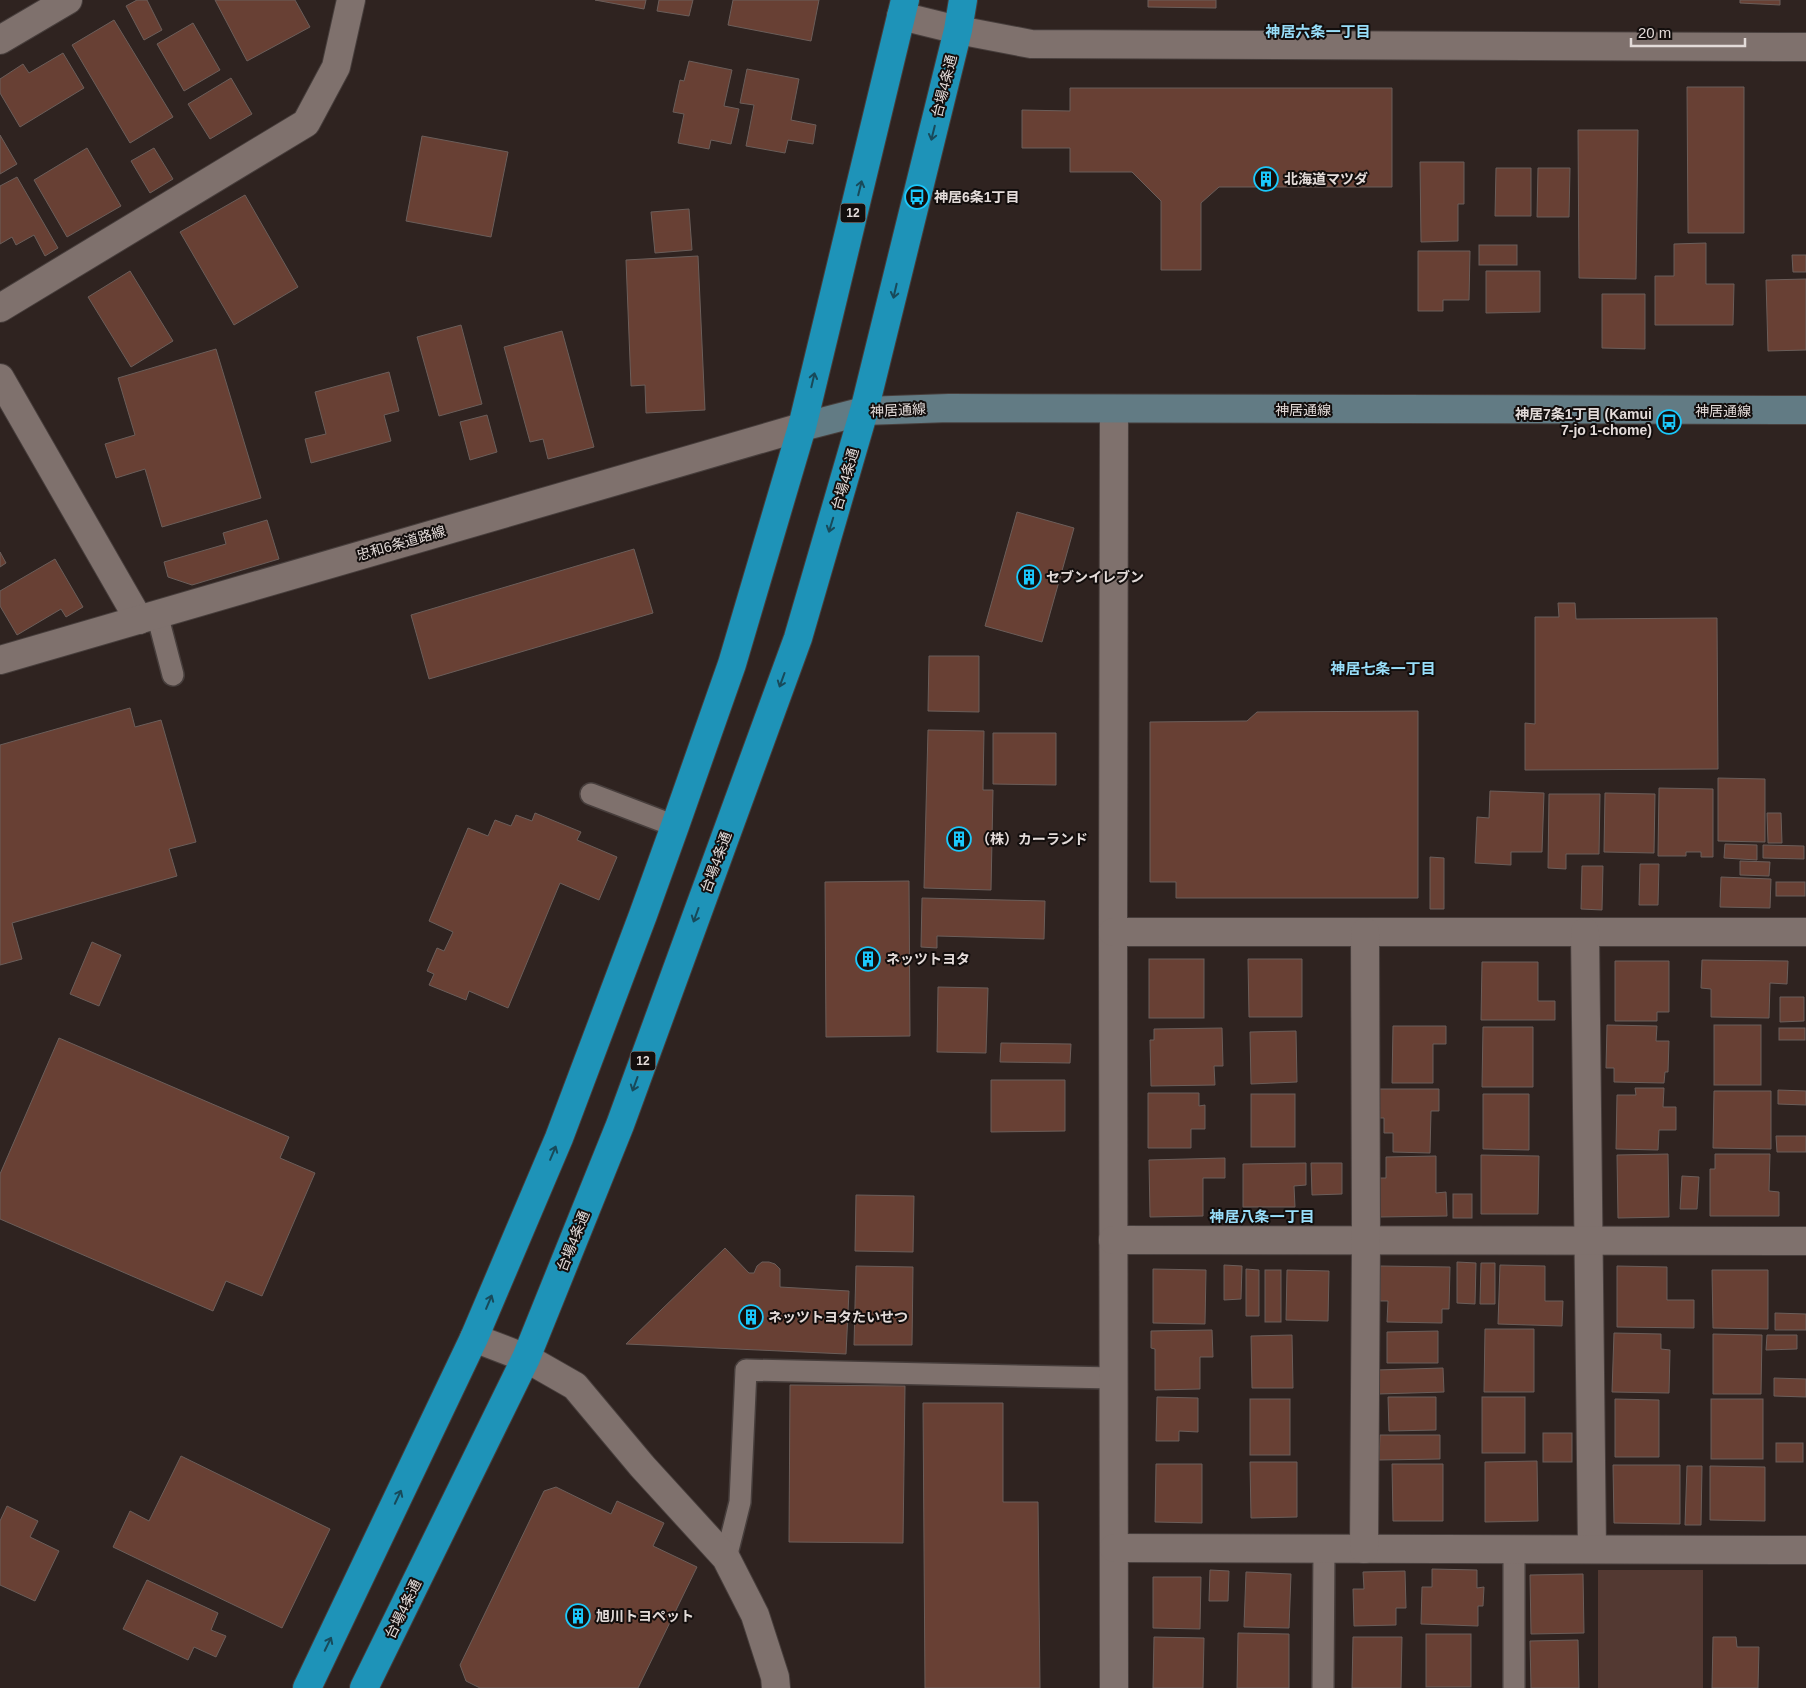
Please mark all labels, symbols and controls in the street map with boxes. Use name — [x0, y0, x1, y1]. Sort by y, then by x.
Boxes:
scale bar — [1631, 15, 1745, 47]
district label: 神居六条一丁目 — [1264, 23, 1371, 40]
text: 20 m — [1638, 24, 1671, 41]
street label: 台場4条通 — [929, 53, 959, 119]
one-way arrow — [928, 124, 937, 140]
building icon: 北海道マツダ — [1253, 166, 1279, 192]
place label: 北海道マツダ — [1284, 171, 1368, 187]
one-way arrow — [856, 180, 865, 196]
bus stop icon: 神居6条1丁目 — [904, 184, 930, 210]
place label: 神居6条1丁目 — [934, 189, 1020, 205]
road number: 12 — [840, 204, 866, 222]
one-way arrow — [890, 282, 899, 298]
one-way arrow — [809, 372, 818, 388]
street label: 神居通線 — [870, 401, 926, 419]
street label: 神居通線 — [1275, 402, 1331, 418]
street label: 神居通線 — [1695, 403, 1751, 419]
place label: 神居7条1丁目 (Kamui 7-jo 1-chome) — [1515, 406, 1652, 438]
bus stop icon: 神居7条1丁目 (Kamui 7-jo 1-chome) — [1656, 409, 1682, 435]
street label: 台場4条通 — [829, 446, 861, 512]
one-way arrow — [826, 517, 836, 533]
street label: 忠和6条道路線 — [355, 523, 447, 563]
building icon: セブンイレブン — [1016, 564, 1042, 590]
place label: セブンイレブン — [1046, 569, 1144, 585]
district label: 神居七条一丁目 — [1329, 660, 1436, 677]
one-way arrow — [777, 672, 786, 687]
building icon: （株）カーランド — [946, 826, 972, 852]
street label: 台場4条通 — [698, 829, 734, 895]
place label: （株）カーランド — [976, 831, 1088, 847]
one-way arrow — [691, 907, 700, 922]
building icon: ネッツトヨタ — [855, 946, 881, 972]
place label: ネッツトヨタ — [886, 951, 970, 967]
road number: 12 — [630, 1052, 656, 1070]
one-way arrow — [630, 1076, 639, 1091]
one-way arrow — [548, 1146, 558, 1161]
street label: 台場4条通 — [554, 1208, 592, 1274]
district label: 神居八条一丁目 — [1208, 1208, 1315, 1225]
one-way arrow — [485, 1295, 494, 1310]
building icon: ネッツトヨタたいせつ — [738, 1304, 764, 1330]
place label: ネッツトヨタたいせつ — [768, 1309, 908, 1325]
one-way arrow — [394, 1490, 403, 1505]
street label: 台場4条通 — [382, 1577, 424, 1641]
building icon: 旭川トヨペット — [565, 1603, 591, 1629]
place label: 旭川トヨペット — [596, 1608, 694, 1624]
one-way arrow — [324, 1637, 334, 1652]

